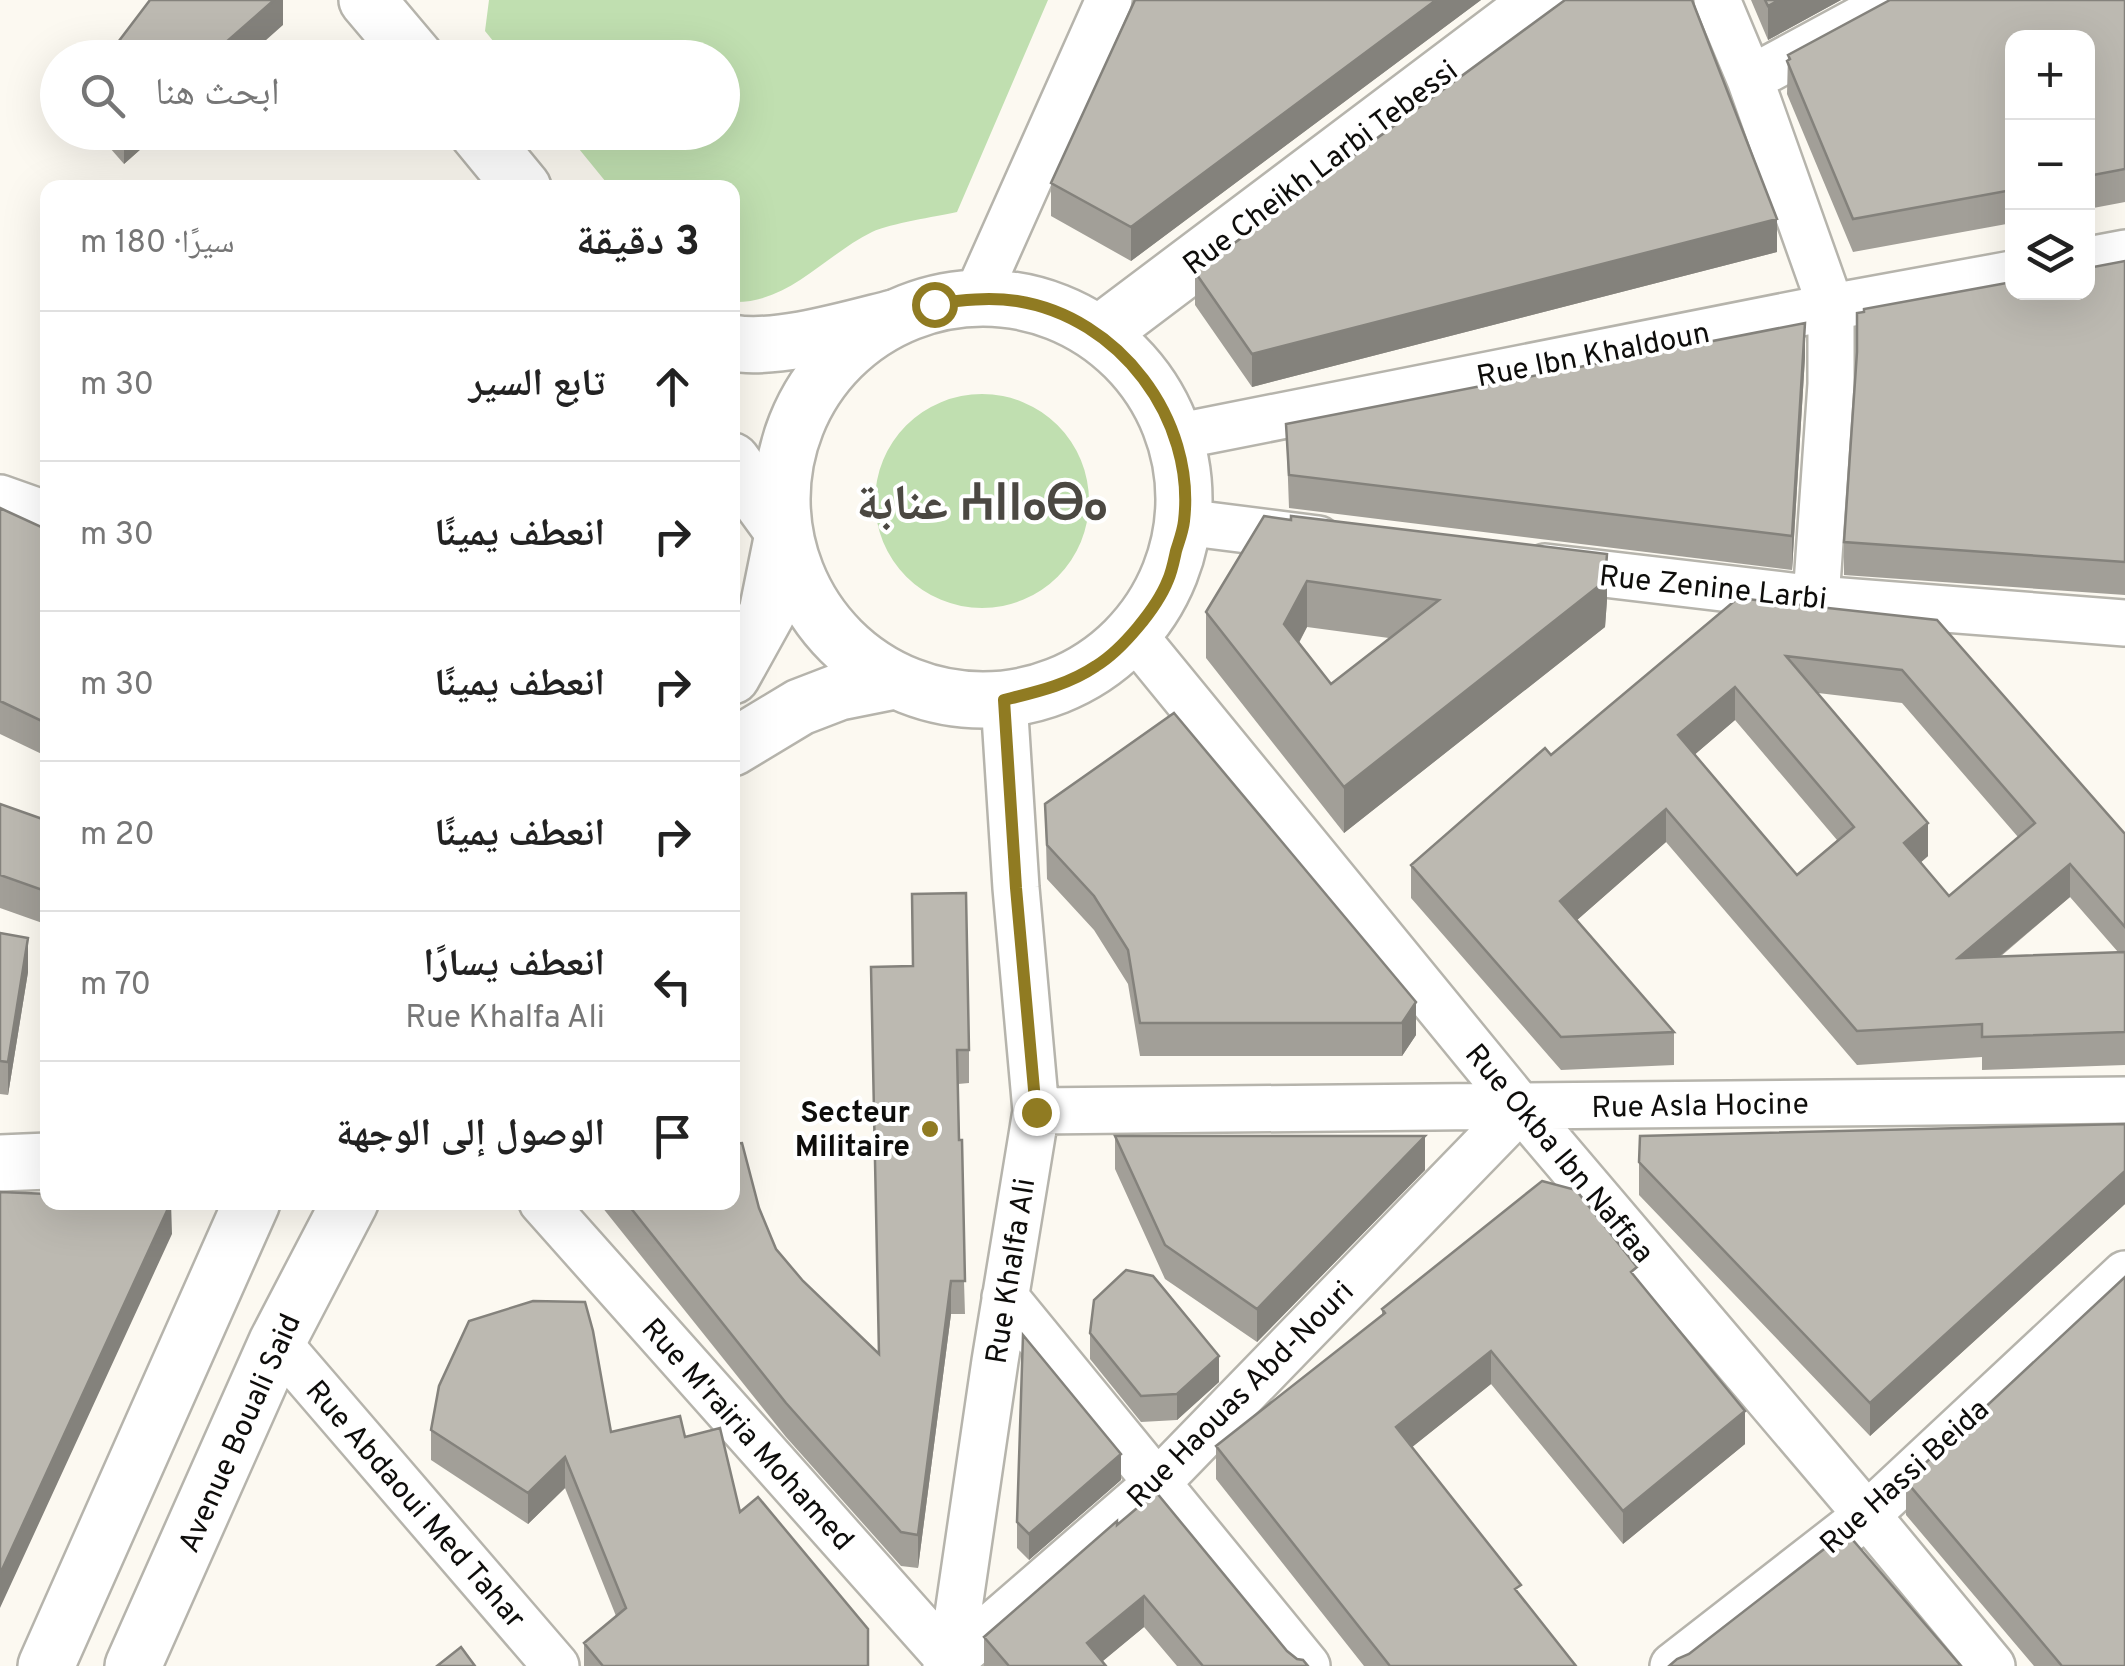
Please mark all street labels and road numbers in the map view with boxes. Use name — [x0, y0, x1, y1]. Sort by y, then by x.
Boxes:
street label: Rue Cheikh Larbi Tebessi — [1177, 54, 1466, 284]
street label: Rue Ibn Khaldoun — [1474, 316, 1713, 397]
street label: Rue Zenine Larbi — [1597, 559, 1828, 620]
street label: Rue Okba Ibn Naffaa — [1456, 1038, 1660, 1272]
street label: Rue Asla Hocine — [1591, 1087, 1809, 1128]
street label: Rue Khalfa Ali — [980, 1176, 1045, 1367]
street label: Rue Haouas Abd-Nouri — [1121, 1275, 1363, 1517]
street label: Avenue Bouali Said — [172, 1309, 311, 1559]
street label: Rue M'rairia Mohamed — [632, 1312, 860, 1560]
street label: Rue Abdaoui Med Tahar — [296, 1374, 532, 1638]
street label: Rue Hassi Beida — [1814, 1392, 1998, 1563]

